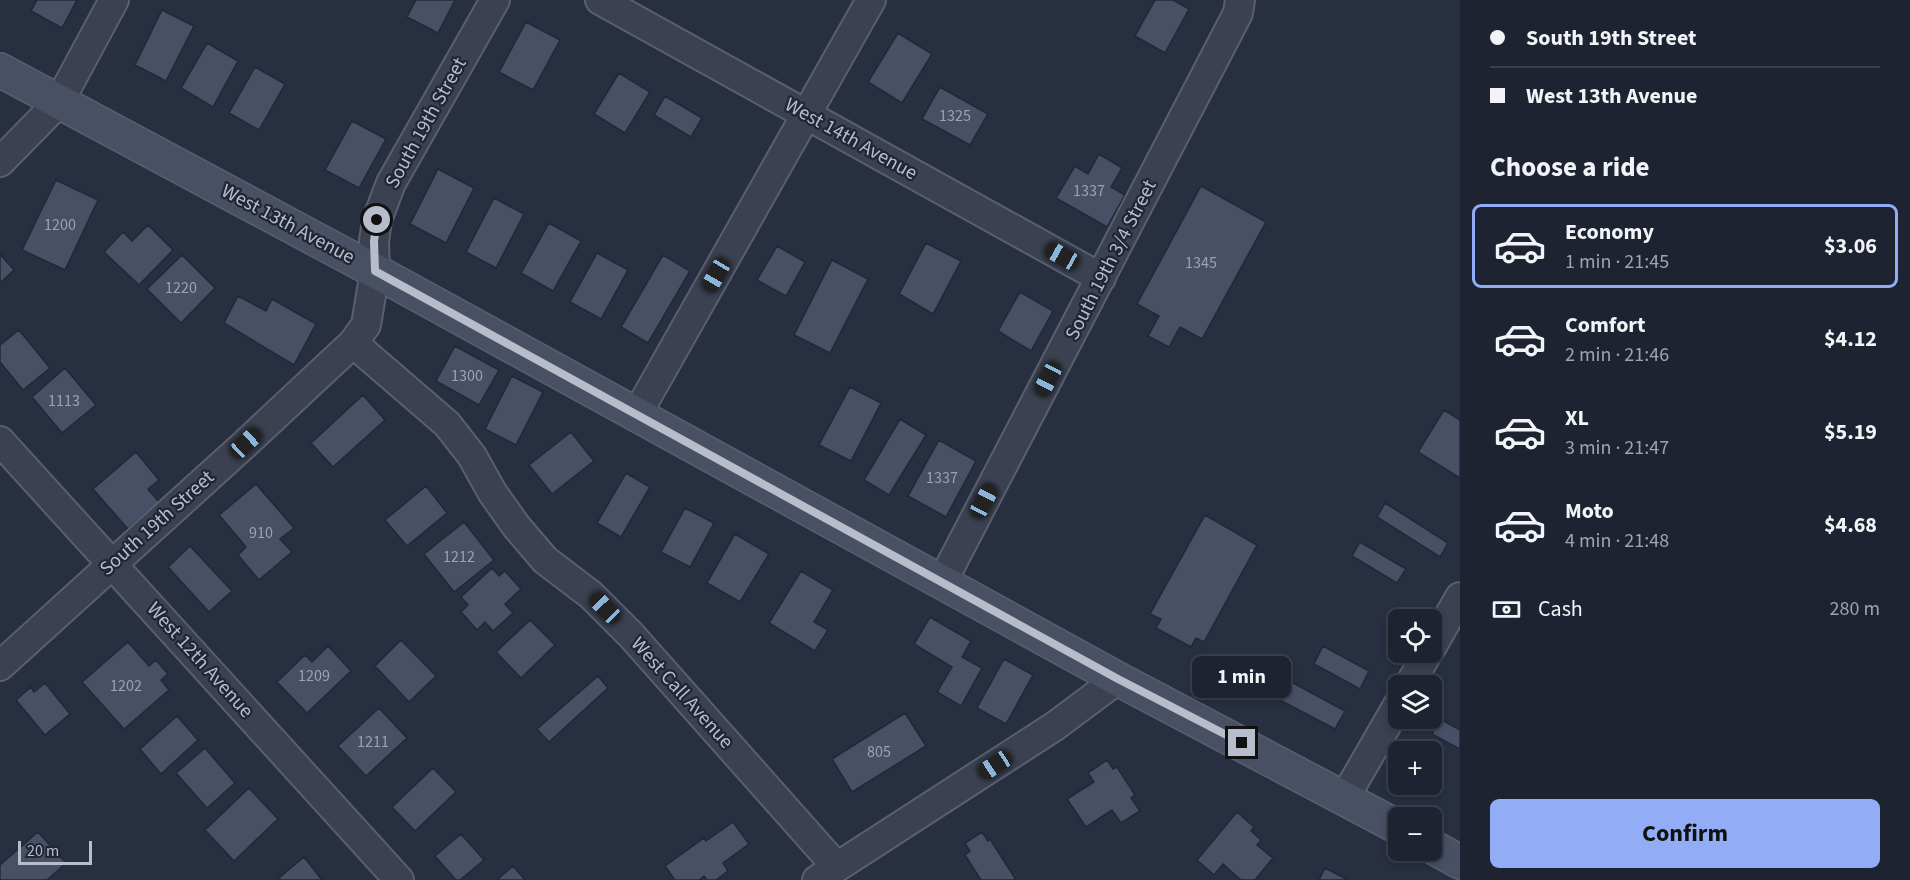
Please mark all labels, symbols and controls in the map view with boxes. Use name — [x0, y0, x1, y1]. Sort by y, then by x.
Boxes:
text: South 19th Street — [1526, 22, 1697, 54]
street label: South 19th Street — [378, 52, 474, 193]
text: West 13th Avenue — [1526, 80, 1697, 112]
street label: West 14th Avenue — [780, 91, 922, 187]
house number: 1325 — [939, 105, 971, 127]
text: Choose a ride — [1490, 148, 1650, 187]
street label: South 19th 3/4 Street — [1058, 175, 1164, 345]
street label: West 13th Avenue — [216, 177, 360, 271]
house number: 1337 — [1073, 180, 1105, 202]
route start — [363, 206, 390, 233]
house number: 1200 — [44, 214, 76, 236]
text: Economy — [1565, 216, 1654, 248]
icon: car — [1493, 219, 1547, 273]
text: $3.06 — [1824, 230, 1877, 262]
car — [1042, 239, 1082, 273]
text: 1 min · 21:45 — [1565, 248, 1669, 276]
house number: 1345 — [1185, 252, 1217, 274]
car — [699, 255, 733, 295]
house number: 1220 — [165, 277, 197, 299]
text: Comfort — [1565, 309, 1646, 341]
icon: car — [1493, 312, 1547, 366]
text: $4.12 — [1824, 323, 1877, 355]
text: 2 min · 21:46 — [1565, 341, 1669, 369]
car — [1032, 359, 1064, 399]
house number: 1300 — [451, 365, 483, 387]
house number: 1113 — [48, 390, 80, 412]
text: XL — [1565, 402, 1589, 434]
icon: car — [1493, 405, 1547, 459]
text: $5.19 — [1824, 416, 1877, 448]
car — [227, 424, 265, 462]
text: 3 min · 21:47 — [1565, 434, 1669, 462]
street label: South 19th Street — [94, 464, 221, 582]
house number: 1337 — [926, 467, 958, 489]
car — [968, 481, 1000, 521]
text: Moto — [1565, 495, 1614, 527]
icon: car — [1493, 498, 1547, 552]
text: $4.68 — [1824, 509, 1877, 541]
house number: 910 — [249, 522, 273, 544]
text: 4 min · 21:48 — [1565, 527, 1669, 555]
house number: 1212 — [443, 546, 475, 568]
car — [586, 589, 624, 627]
icon: cash — [1490, 593, 1523, 626]
text: Cash — [1538, 593, 1583, 625]
text: 280 m — [1830, 595, 1880, 623]
street label: West 12th Avenue — [140, 596, 260, 724]
map controls — [1388, 609, 1442, 861]
button: locate — [1388, 609, 1442, 663]
street label: West Call Avenue — [624, 631, 740, 755]
callout: 1 min — [1192, 656, 1292, 698]
text: 1 min — [1217, 663, 1266, 691]
house number: 1209 — [298, 665, 330, 687]
house number: 1202 — [110, 675, 142, 697]
button: layers — [1388, 675, 1442, 729]
route end — [1228, 729, 1255, 756]
house number: 1211 — [357, 731, 389, 753]
house number: 805 — [867, 741, 891, 763]
button: + — [1388, 741, 1442, 795]
car — [975, 748, 1015, 782]
button: Confirm — [1490, 799, 1880, 868]
button: − — [1388, 807, 1442, 861]
scale bar — [18, 838, 92, 866]
text: 20 m — [27, 840, 59, 862]

